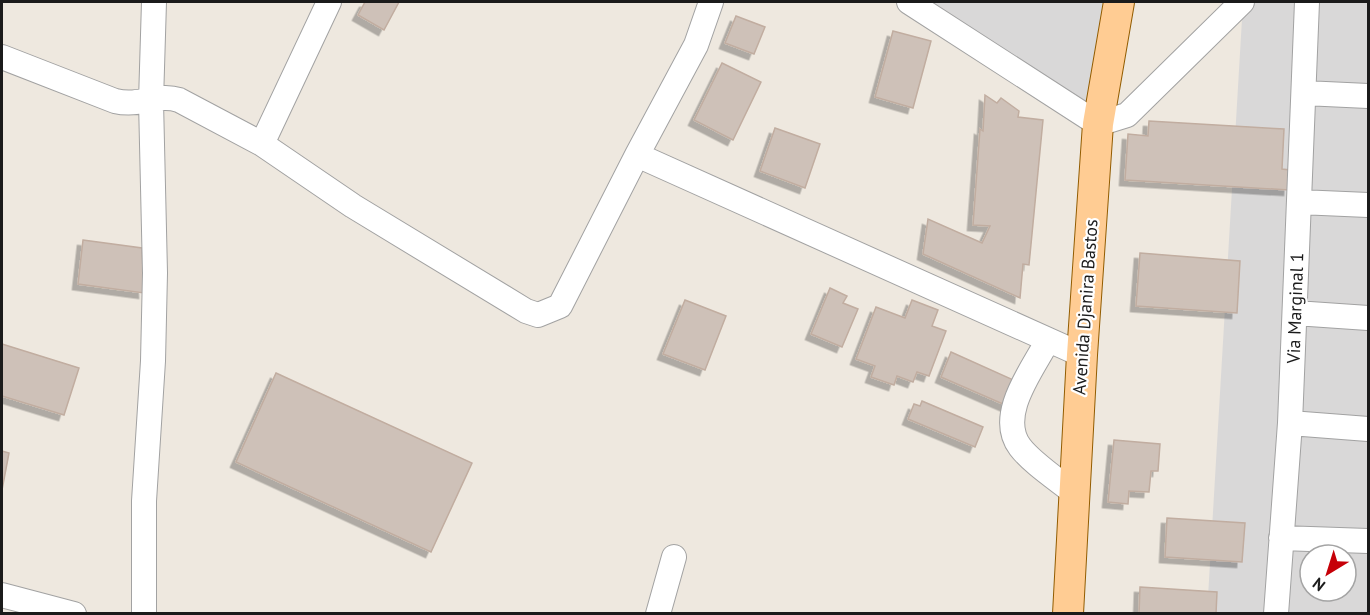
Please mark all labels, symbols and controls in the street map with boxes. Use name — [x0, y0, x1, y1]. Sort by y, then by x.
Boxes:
street label: Avenida Djanira Bastos — [1067, 219, 1103, 395]
street label: Via Marginal 1 — [1282, 252, 1308, 365]
north arrow — [1298, 543, 1358, 603]
text: N — [1308, 574, 1329, 596]

